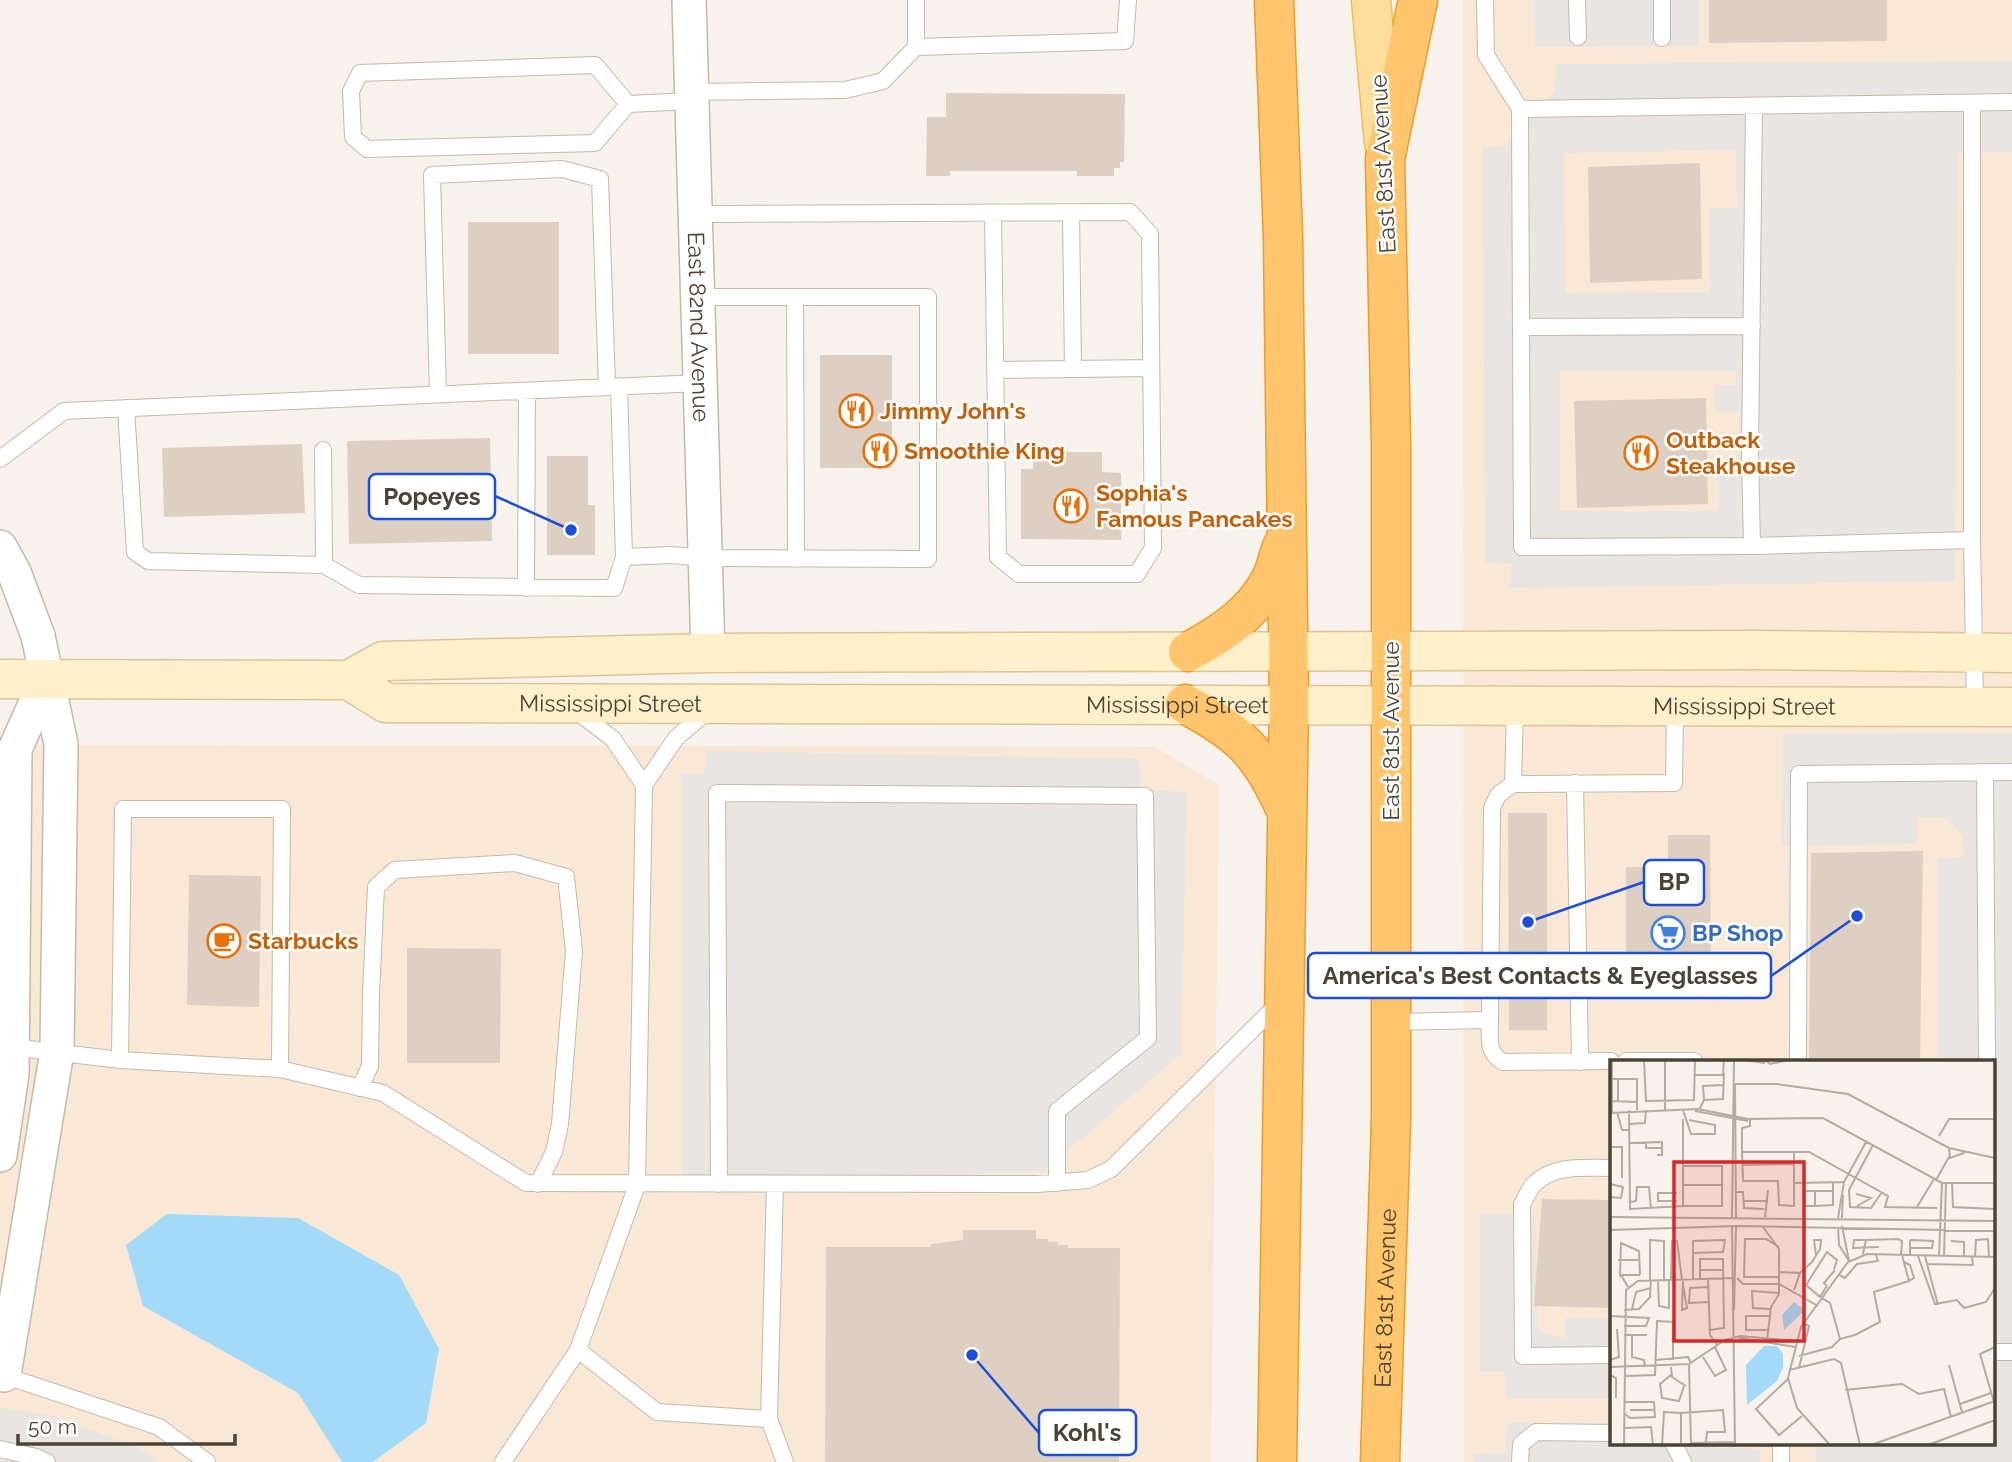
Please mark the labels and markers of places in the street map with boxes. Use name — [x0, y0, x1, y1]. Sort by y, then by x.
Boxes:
restaurant icon: Jimmy John's — [837, 392, 875, 430]
place label: Jimmy John's — [880, 397, 1026, 424]
place label: Outback Steakhouse — [1666, 426, 1796, 479]
restaurant icon: Smoothie King — [861, 432, 899, 470]
restaurant icon: Outback Steakhouse — [1622, 434, 1660, 472]
place label: Smoothie King — [904, 437, 1065, 464]
callout: Popeyes — [369, 474, 495, 519]
place label: Sophia's Famous Pancakes — [1096, 479, 1293, 532]
restaurant icon: Sophia's Famous Pancakes — [1052, 487, 1090, 525]
callout: BP — [1644, 860, 1704, 905]
supermarket icon: BP Shop — [1649, 914, 1687, 952]
place label: BP Shop — [1692, 919, 1783, 946]
cafe icon: Starbucks — [205, 922, 243, 960]
place label: Starbucks — [248, 927, 359, 954]
callout: America's Best Contacts & Eyeglasses — [1308, 953, 1771, 998]
callout: Kohl's — [1039, 1410, 1136, 1455]

